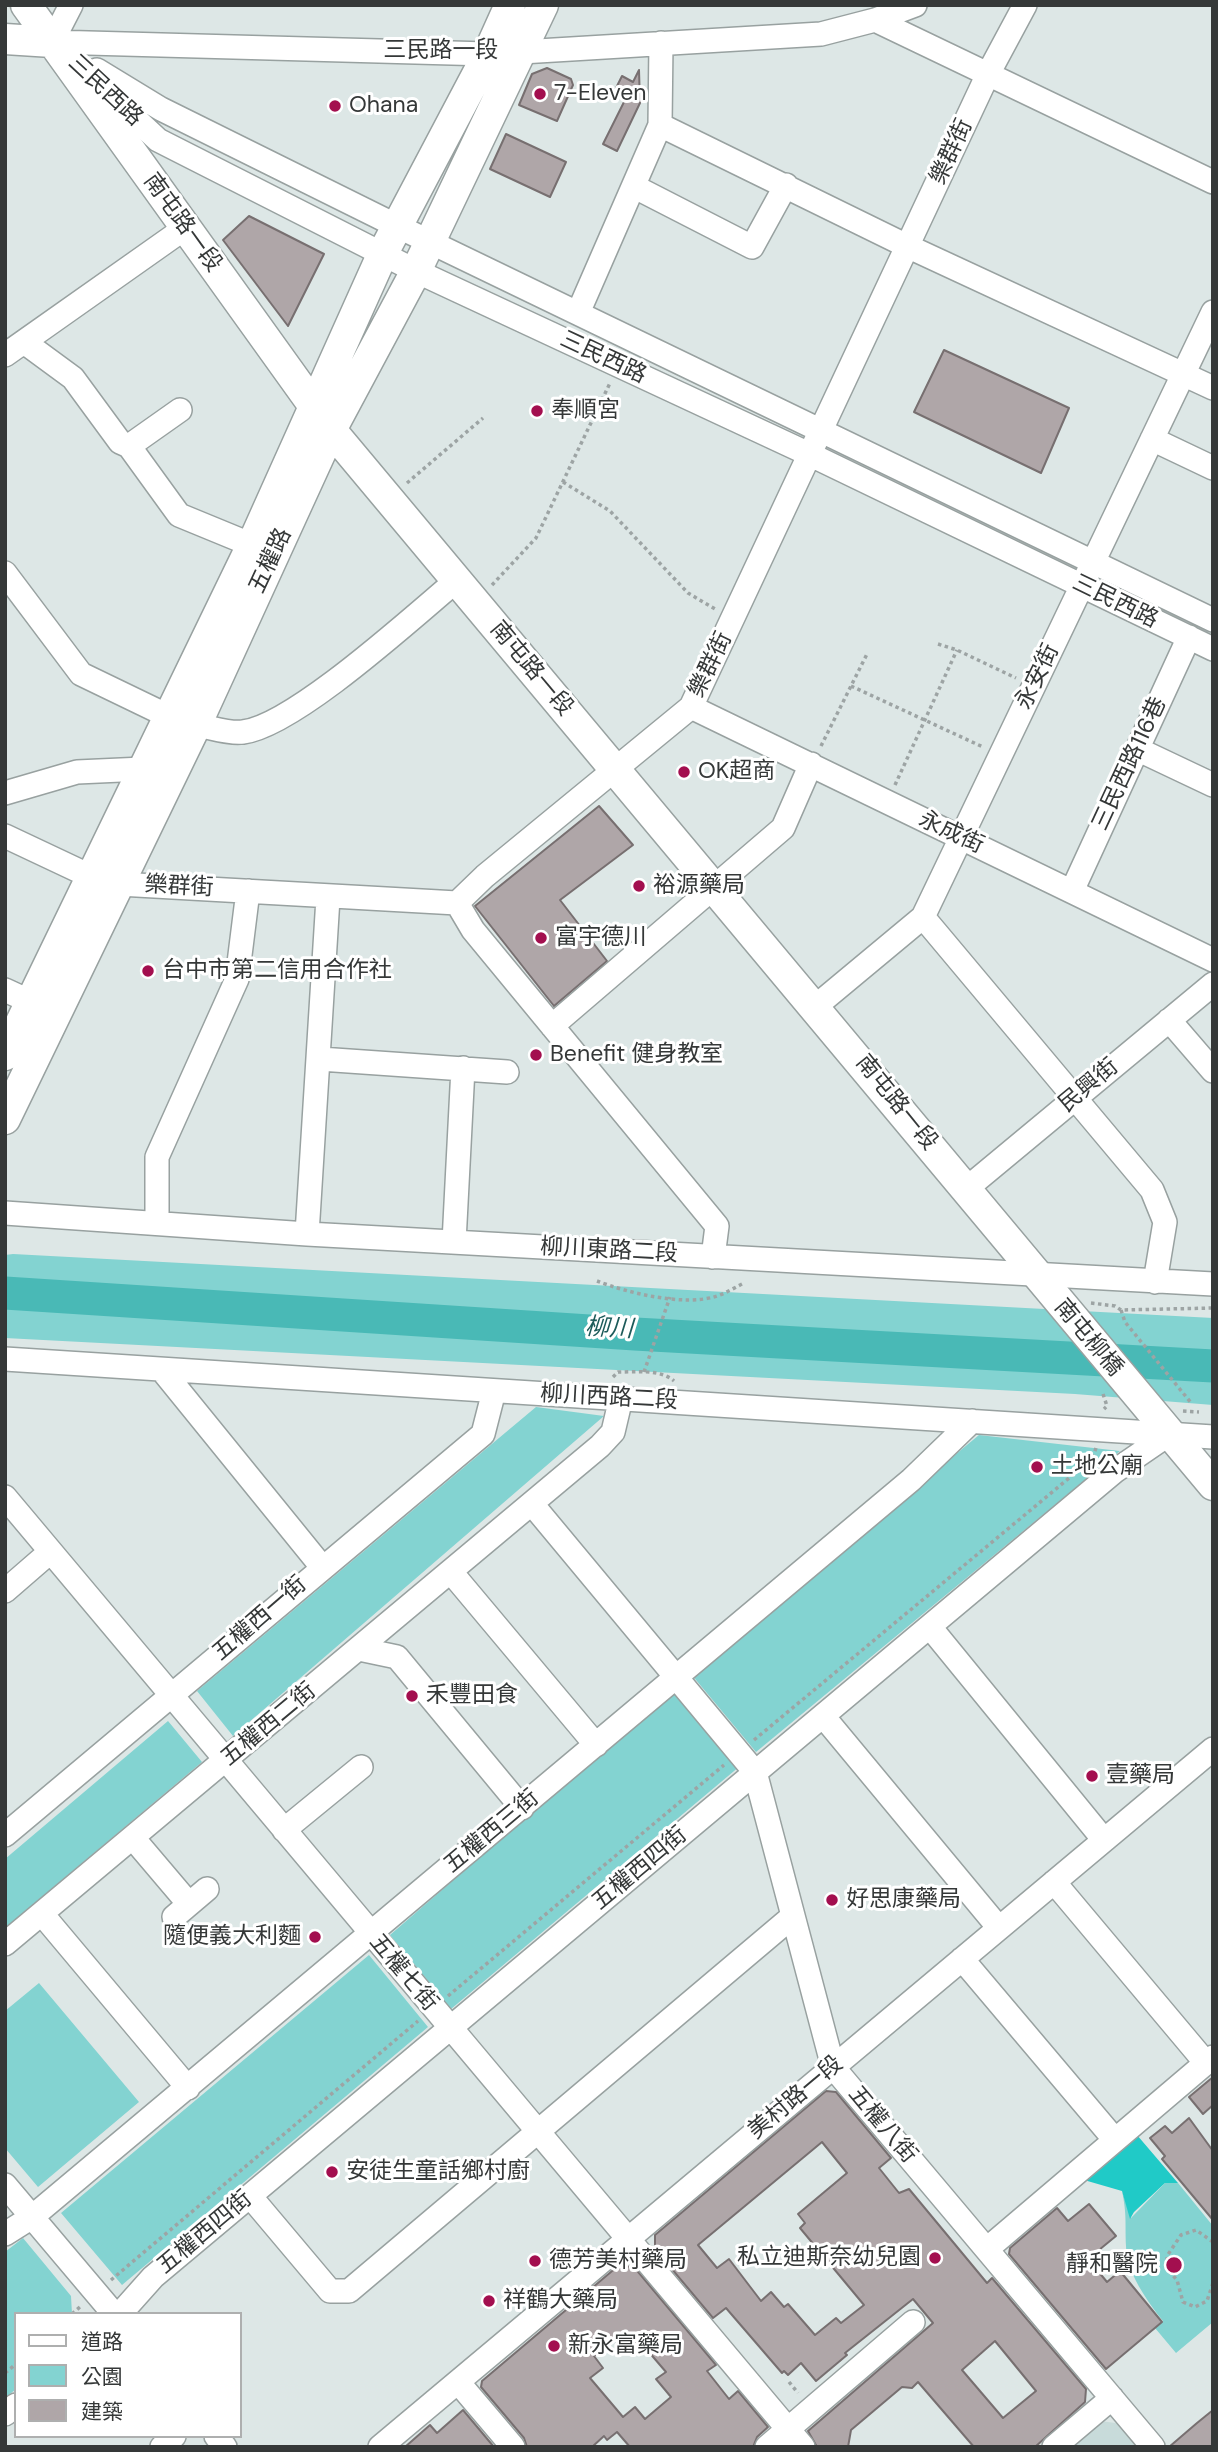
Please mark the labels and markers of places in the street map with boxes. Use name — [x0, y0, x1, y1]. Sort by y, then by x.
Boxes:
place label: 7-Eleven — [554, 80, 646, 108]
marker: 7-Eleven — [532, 86, 548, 102]
place label: Ohana — [349, 92, 418, 120]
marker: Ohana — [327, 98, 343, 114]
place label: 奉順宮 — [551, 397, 620, 425]
marker: 奉順宮 — [529, 403, 545, 419]
place label: OK超商 — [698, 758, 775, 786]
marker: OK超商 — [676, 764, 692, 780]
place label: 裕源藥局 — [653, 872, 745, 900]
marker: 裕源藥局 — [631, 878, 647, 894]
place label: 富宇德川 — [555, 924, 647, 952]
marker: 富宇德川 — [533, 930, 549, 946]
place label: 台中市第二信用合作社 — [162, 957, 392, 985]
marker: 台中市第二信用合作社 — [140, 963, 156, 979]
place label: Benefit 健身教室 — [550, 1041, 723, 1069]
marker: Benefit 健身教室 — [528, 1047, 544, 1063]
place label: 土地公廟 — [1051, 1453, 1143, 1481]
marker: 土地公廟 — [1029, 1459, 1045, 1475]
place label: 禾豐田食 — [426, 1682, 518, 1710]
marker: 禾豐田食 — [404, 1688, 420, 1704]
place label: 壹藥局 — [1106, 1762, 1175, 1790]
marker: 壹藥局 — [1084, 1768, 1100, 1784]
place label: 好思康藥局 — [846, 1886, 961, 1914]
marker: 好思康藥局 — [824, 1892, 840, 1908]
place label: 隨便義大利麵 — [163, 1923, 301, 1951]
marker: 隨便義大利麵 — [307, 1929, 323, 1945]
place label: 安徒生童話鄉村廚 — [346, 2158, 530, 2186]
marker: 安徒生童話鄉村廚 — [324, 2164, 340, 2180]
place label: 私立迪斯奈幼兒園 — [737, 2244, 921, 2272]
place label: 德芳美村藥局 — [549, 2247, 687, 2275]
marker: 私立迪斯奈幼兒園 — [927, 2250, 943, 2266]
place label: 靜和醫院 — [1066, 2251, 1158, 2279]
marker: 德芳美村藥局 — [527, 2253, 543, 2269]
marker: 靜和醫院 — [1164, 2255, 1184, 2275]
place label: 祥鶴大藥局 — [503, 2287, 618, 2315]
marker: 祥鶴大藥局 — [481, 2293, 497, 2309]
place label: 新永富藥局 — [568, 2332, 683, 2360]
marker: 新永富藥局 — [546, 2338, 562, 2354]

